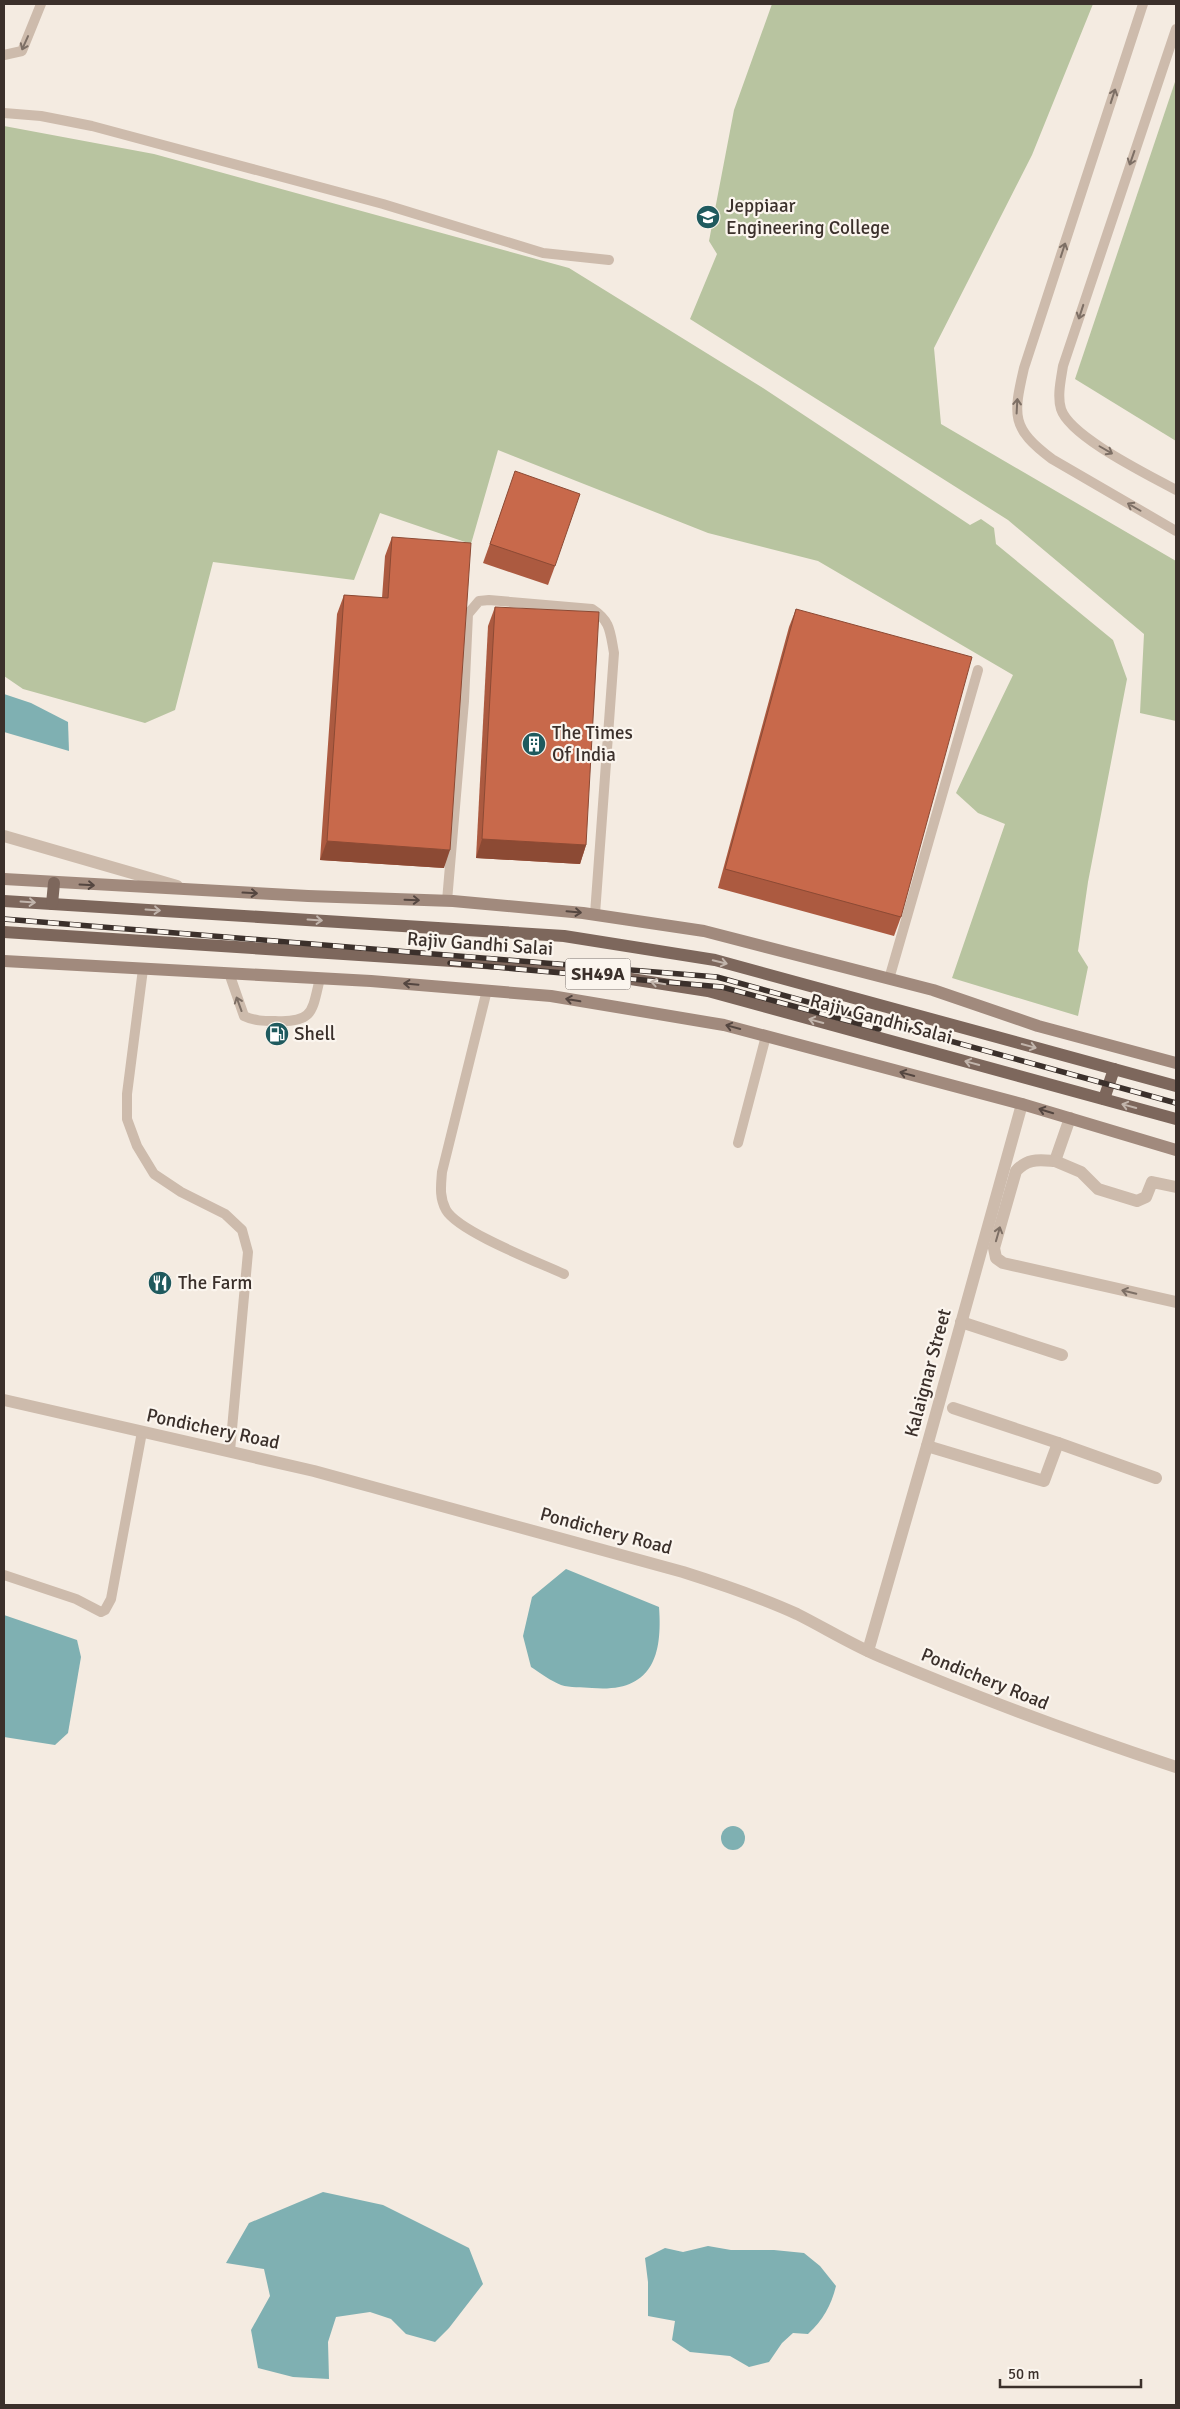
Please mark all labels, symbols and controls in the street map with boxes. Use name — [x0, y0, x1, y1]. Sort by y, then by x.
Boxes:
one-way arrow — [20, 35, 30, 50]
one-way arrow — [1109, 89, 1118, 104]
one-way arrow — [1127, 149, 1137, 165]
place label: Jeppiaar Engineering College — [726, 194, 890, 240]
school or university icon: Jeppiaar Engineering College — [695, 204, 721, 230]
one-way arrow — [1059, 243, 1068, 259]
one-way arrow — [1075, 303, 1085, 319]
one-way arrow — [1012, 398, 1021, 414]
one-way arrow — [1099, 445, 1113, 455]
one-way arrow — [1127, 502, 1141, 512]
place label: The Times Of India — [552, 721, 633, 767]
building icon: The Times Of India — [521, 731, 547, 757]
one-way arrow — [79, 881, 95, 890]
one-way arrow — [241, 889, 257, 898]
one-way arrow — [404, 895, 420, 905]
one-way arrow — [20, 898, 36, 907]
one-way arrow — [145, 905, 161, 915]
one-way arrow — [566, 907, 582, 917]
one-way arrow — [307, 916, 323, 925]
street label: Rajiv Gandhi Salai — [406, 927, 554, 961]
one-way arrow — [712, 958, 728, 967]
road number: SH49A — [566, 959, 630, 990]
one-way arrow — [650, 978, 666, 988]
one-way arrow — [403, 979, 419, 989]
street label: Rajiv Gandhi Salai — [807, 988, 955, 1050]
one-way arrow — [565, 994, 581, 1004]
one-way arrow — [234, 997, 243, 1012]
one-way arrow — [808, 1015, 824, 1025]
fuel station icon: Shell — [264, 1021, 290, 1047]
place label: Shell — [294, 1022, 335, 1046]
one-way arrow — [725, 1022, 741, 1031]
one-way arrow — [1021, 1042, 1037, 1051]
one-way arrow — [965, 1058, 981, 1068]
one-way arrow — [899, 1069, 915, 1078]
one-way arrow — [1122, 1101, 1138, 1111]
one-way arrow — [1038, 1106, 1054, 1116]
one-way arrow — [993, 1227, 1003, 1243]
restaurant icon: The Farm — [147, 1270, 173, 1296]
place label: The Farm — [178, 1271, 252, 1295]
one-way arrow — [1121, 1287, 1137, 1296]
street label: Kalaignar Street — [899, 1306, 957, 1440]
street label: Pondichery Road — [144, 1403, 282, 1455]
street label: Pondichery Road — [537, 1502, 675, 1560]
street label: Pondichery Road — [918, 1642, 1052, 1716]
scale bar — [1000, 2356, 1141, 2388]
text: 50 m — [1008, 2365, 1039, 2383]

